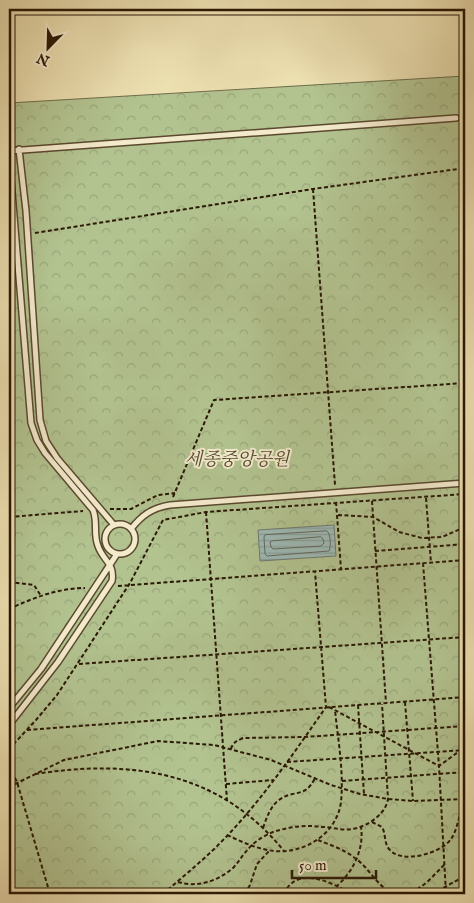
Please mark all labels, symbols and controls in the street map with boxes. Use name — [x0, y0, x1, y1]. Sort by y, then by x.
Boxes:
north arrow — [22, 22, 72, 72]
text: N — [34, 48, 53, 70]
park label: 세종중앙공원 — [185, 449, 291, 472]
scale bar — [292, 848, 375, 880]
text: 50 m — [299, 856, 327, 875]

